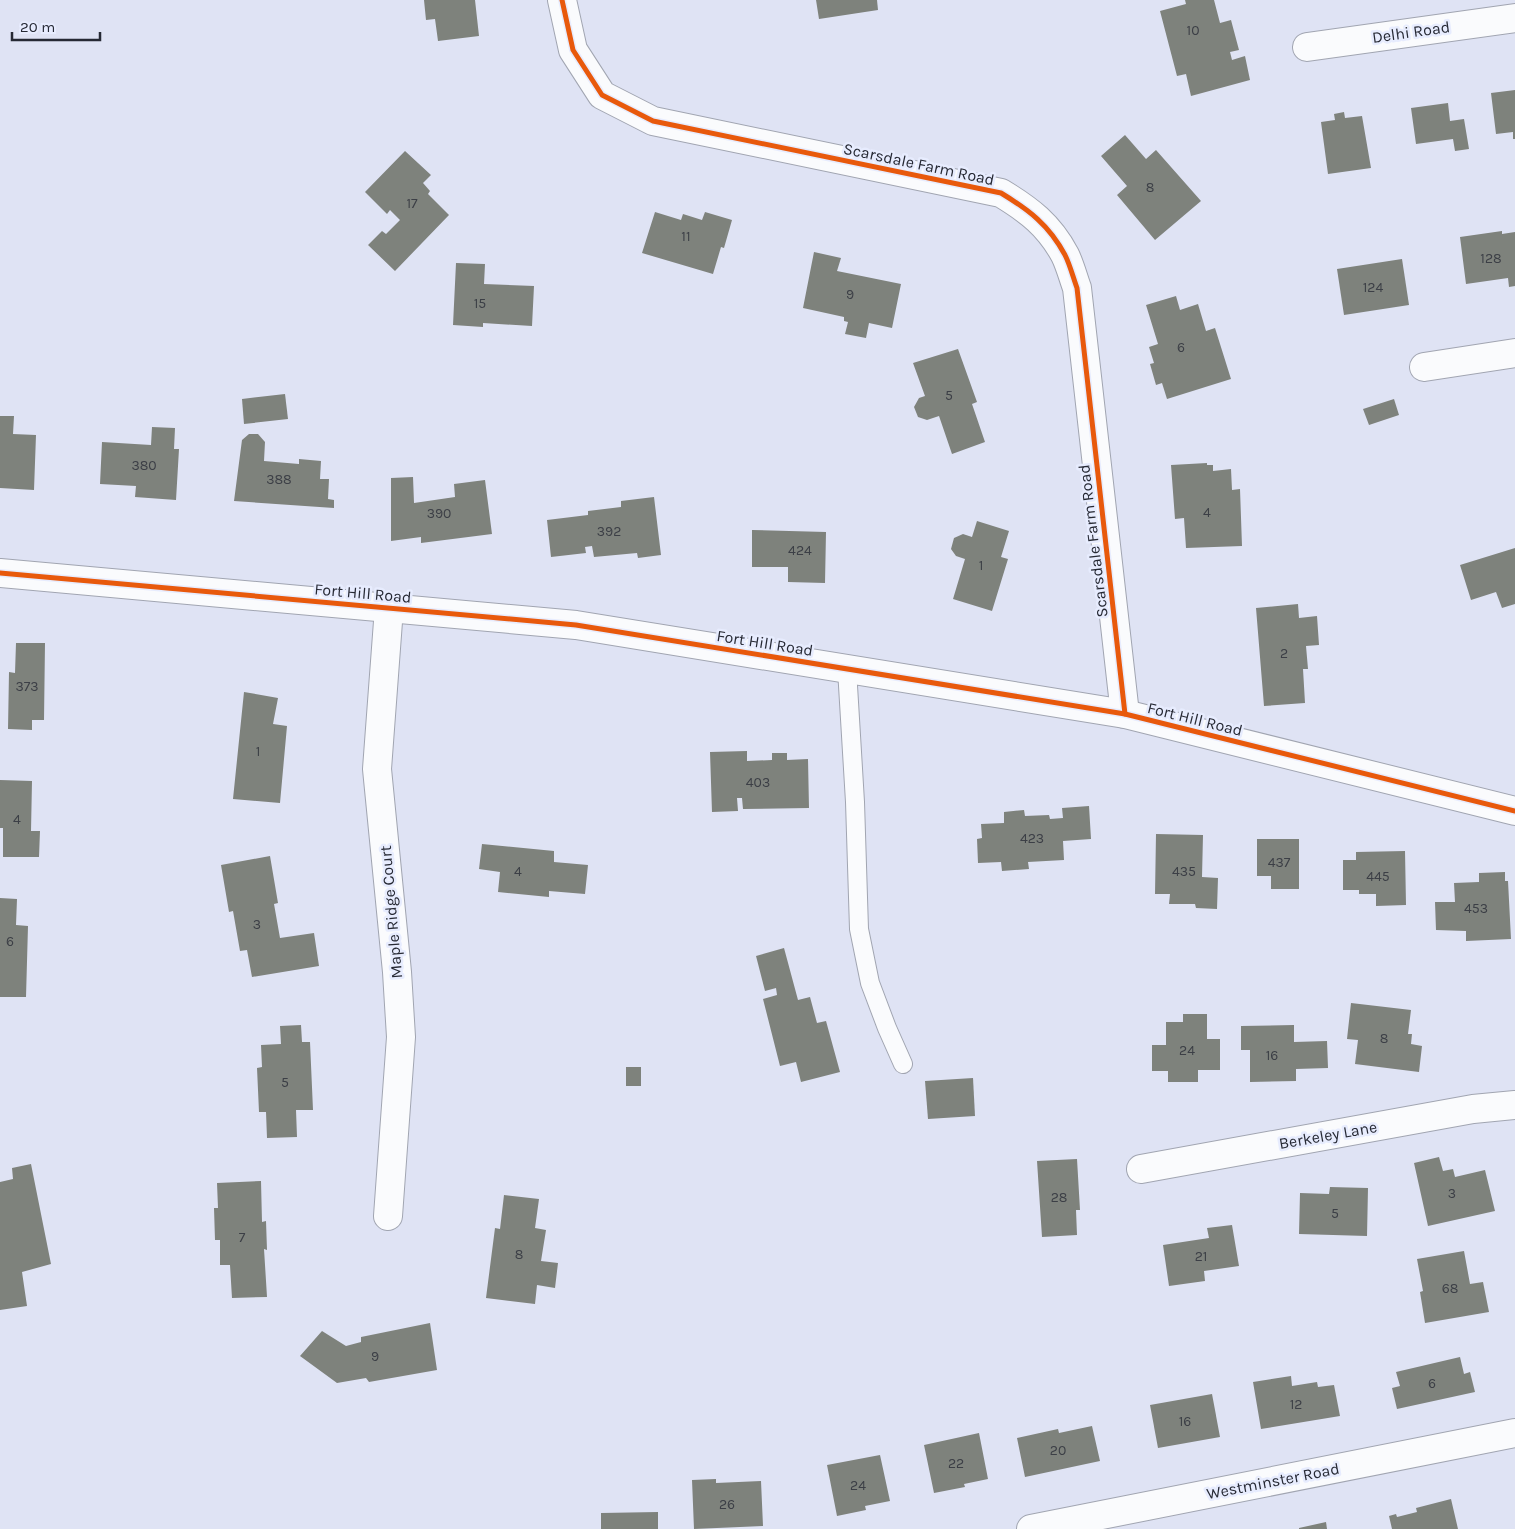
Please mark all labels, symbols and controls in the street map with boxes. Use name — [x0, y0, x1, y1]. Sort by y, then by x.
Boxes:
scale bar — [12, 10, 100, 42]
street label: Delhi Road — [1371, 17, 1451, 47]
text: 20 m — [20, 18, 55, 36]
house number: 10 — [1187, 22, 1199, 39]
street label: Scarsdale Farm Road — [842, 139, 996, 189]
house number: 8 — [1146, 179, 1154, 196]
house number: 17 — [406, 195, 418, 212]
house number: 11 — [681, 228, 691, 245]
house number: 128 — [1480, 250, 1502, 267]
house number: 124 — [1363, 279, 1383, 296]
house number: 9 — [846, 286, 854, 303]
house number: 15 — [474, 295, 486, 312]
house number: 6 — [1177, 339, 1185, 356]
house number: 5 — [945, 387, 953, 404]
house number: 380 — [131, 457, 157, 474]
street label: Scarsdale Farm Road — [1074, 463, 1112, 619]
house number: 388 — [266, 471, 292, 488]
house number: 4 — [1203, 504, 1211, 521]
house number: 390 — [427, 505, 451, 522]
house number: 392 — [597, 523, 621, 540]
house number: 424 — [788, 542, 812, 559]
house number: 1 — [979, 557, 983, 574]
street label: Fort Hill Road — [314, 579, 412, 607]
street label: Fort Hill Road — [715, 626, 815, 660]
house number: 2 — [1280, 645, 1288, 662]
house number: 373 — [15, 678, 39, 695]
street label: Fort Hill Road — [1145, 698, 1245, 740]
house number: 1 — [256, 743, 260, 760]
house number: 403 — [746, 774, 770, 791]
house number: 4 — [13, 811, 21, 828]
house number: 423 — [1020, 830, 1044, 847]
street label: Maple Ridge Court — [376, 845, 406, 979]
house number: 437 — [1268, 854, 1291, 871]
house number: 4 — [514, 863, 522, 880]
house number: 435 — [1172, 863, 1196, 880]
house number: 445 — [1366, 868, 1390, 885]
house number: 453 — [1464, 900, 1488, 917]
house number: 3 — [253, 916, 261, 933]
house number: 6 — [6, 933, 14, 950]
house number: 8 — [1380, 1030, 1388, 1047]
house number: 24 — [1179, 1042, 1195, 1059]
house number: 16 — [1266, 1047, 1278, 1064]
house number: 5 — [281, 1074, 289, 1091]
street label: Berkeley Lane — [1277, 1117, 1379, 1153]
house number: 3 — [1448, 1185, 1456, 1202]
house number: 28 — [1051, 1189, 1067, 1206]
house number: 5 — [1331, 1205, 1339, 1222]
house number: 7 — [239, 1229, 246, 1246]
house number: 8 — [515, 1246, 523, 1263]
house number: 21 — [1195, 1248, 1207, 1265]
house number: 68 — [1442, 1280, 1458, 1297]
house number: 9 — [371, 1348, 379, 1365]
house number: 6 — [1428, 1375, 1436, 1392]
house number: 12 — [1290, 1396, 1302, 1413]
house number: 16 — [1179, 1413, 1191, 1430]
house number: 20 — [1050, 1442, 1066, 1459]
house number: 22 — [948, 1455, 964, 1472]
street label: Westminster Road — [1205, 1459, 1341, 1503]
house number: 24 — [850, 1477, 866, 1494]
house number: 26 — [719, 1496, 735, 1513]

